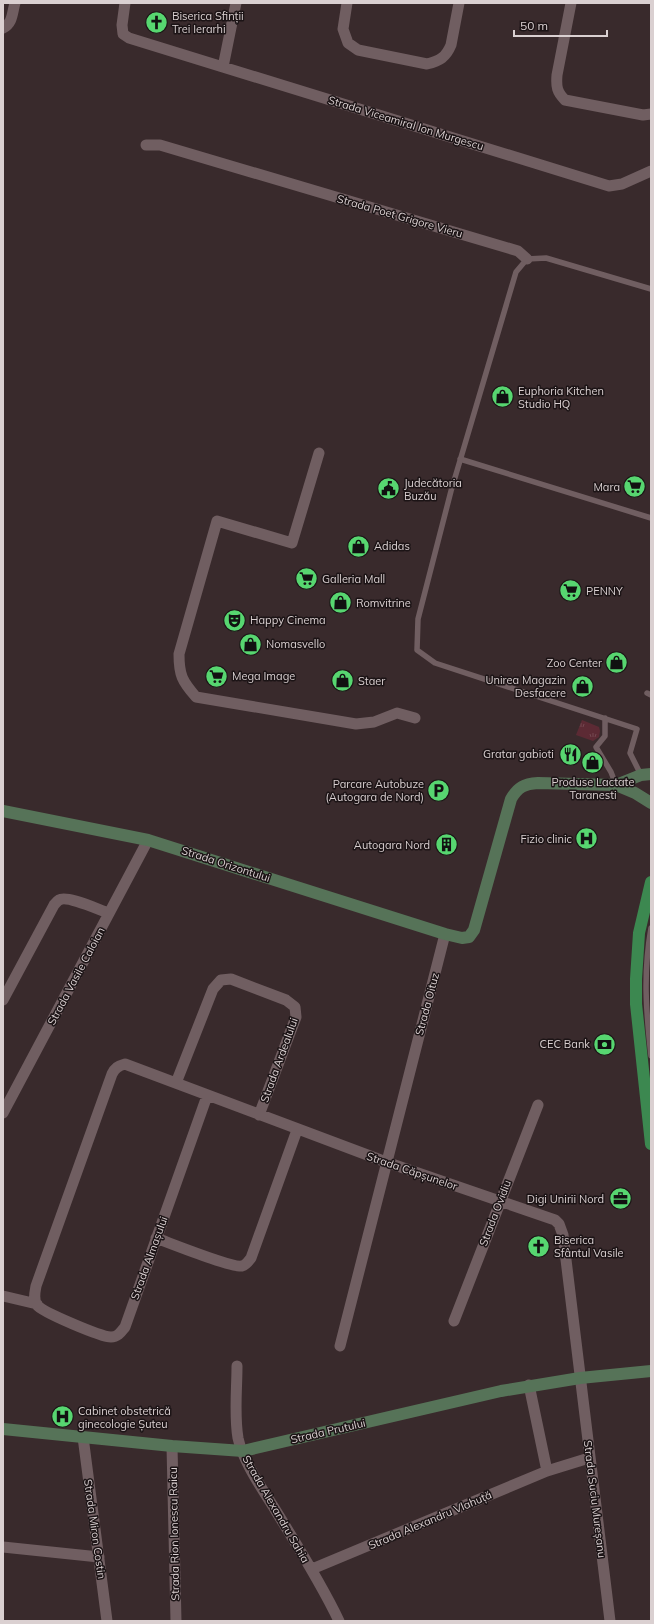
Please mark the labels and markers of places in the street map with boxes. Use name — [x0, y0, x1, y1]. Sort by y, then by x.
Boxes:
church icon: Biserica Sfinții Trei Ierarhi — [143, 9, 169, 35]
place label: Biserica Sfinții Trei Ierarhi — [172, 9, 244, 36]
shop icon: Euphoria Kitchen Studio HQ — [489, 384, 515, 410]
place label: Euphoria Kitchen Studio HQ — [518, 384, 604, 411]
supermarket icon: Mara — [622, 474, 648, 500]
public building icon: Judecătoria Buzău — [376, 476, 402, 502]
place label: Judecătoria Buzău — [404, 476, 462, 503]
place label: Mara — [593, 480, 620, 494]
shop icon: Adidas — [346, 533, 372, 559]
place label: Adidas — [374, 539, 410, 553]
supermarket icon: Galleria Mall — [294, 566, 320, 592]
place label: Galleria Mall — [322, 572, 385, 586]
supermarket icon: PENNY — [558, 578, 584, 604]
place label: PENNY — [586, 584, 623, 598]
shop icon: Romvitrine — [327, 590, 353, 616]
place label: Romvitrine — [356, 596, 411, 610]
theatre icon: Happy Cinema — [221, 607, 247, 633]
place label: Happy Cinema — [250, 613, 326, 627]
shop icon: Nomasvello — [238, 631, 264, 657]
place label: Nomasvello — [266, 637, 325, 651]
shop icon: Zoo Center — [604, 650, 630, 676]
place label: Zoo Center — [547, 656, 602, 670]
supermarket icon: Mega Image — [203, 663, 229, 689]
shop icon: Staer — [329, 668, 355, 694]
place label: Mega Image — [232, 669, 295, 683]
place label: Unirea Magazin Desfacere — [485, 673, 566, 700]
shop icon: Unirea Magazin Desfacere — [569, 673, 595, 699]
place label: Staer — [358, 674, 385, 688]
restaurant icon: Gratar gabioti — [557, 741, 583, 767]
place label: Gratar gabioti — [483, 747, 554, 761]
shop icon: Produse Lactate Taranesti — [580, 749, 606, 775]
place label: Produse Lactate Taranesti — [552, 775, 634, 802]
place label: Parcare Autobuze (Autogara de Nord) — [325, 777, 424, 804]
parking icon: Parcare Autobuze (Autogara de Nord) — [426, 777, 452, 803]
hospital icon: Fizio clinic — [574, 826, 600, 852]
building icon: Autogara Nord — [433, 832, 459, 858]
place label: Fizio clinic — [521, 832, 573, 846]
place label: Autogara Nord — [354, 838, 430, 852]
bank icon: CEC Bank — [592, 1031, 618, 1057]
place label: CEC Bank — [539, 1037, 590, 1051]
office icon: Digi Unirii Nord — [607, 1186, 633, 1212]
place label: Digi Unirii Nord — [527, 1192, 604, 1206]
church icon: Biserica Sfântul Vasile — [525, 1233, 551, 1259]
place label: Biserica Sfântul Vasile — [554, 1233, 624, 1260]
hospital icon: Cabinet obstetrică ginecologie Șuteu — [50, 1404, 76, 1430]
place label: Cabinet obstetrică ginecologie Șuteu — [78, 1404, 171, 1432]

